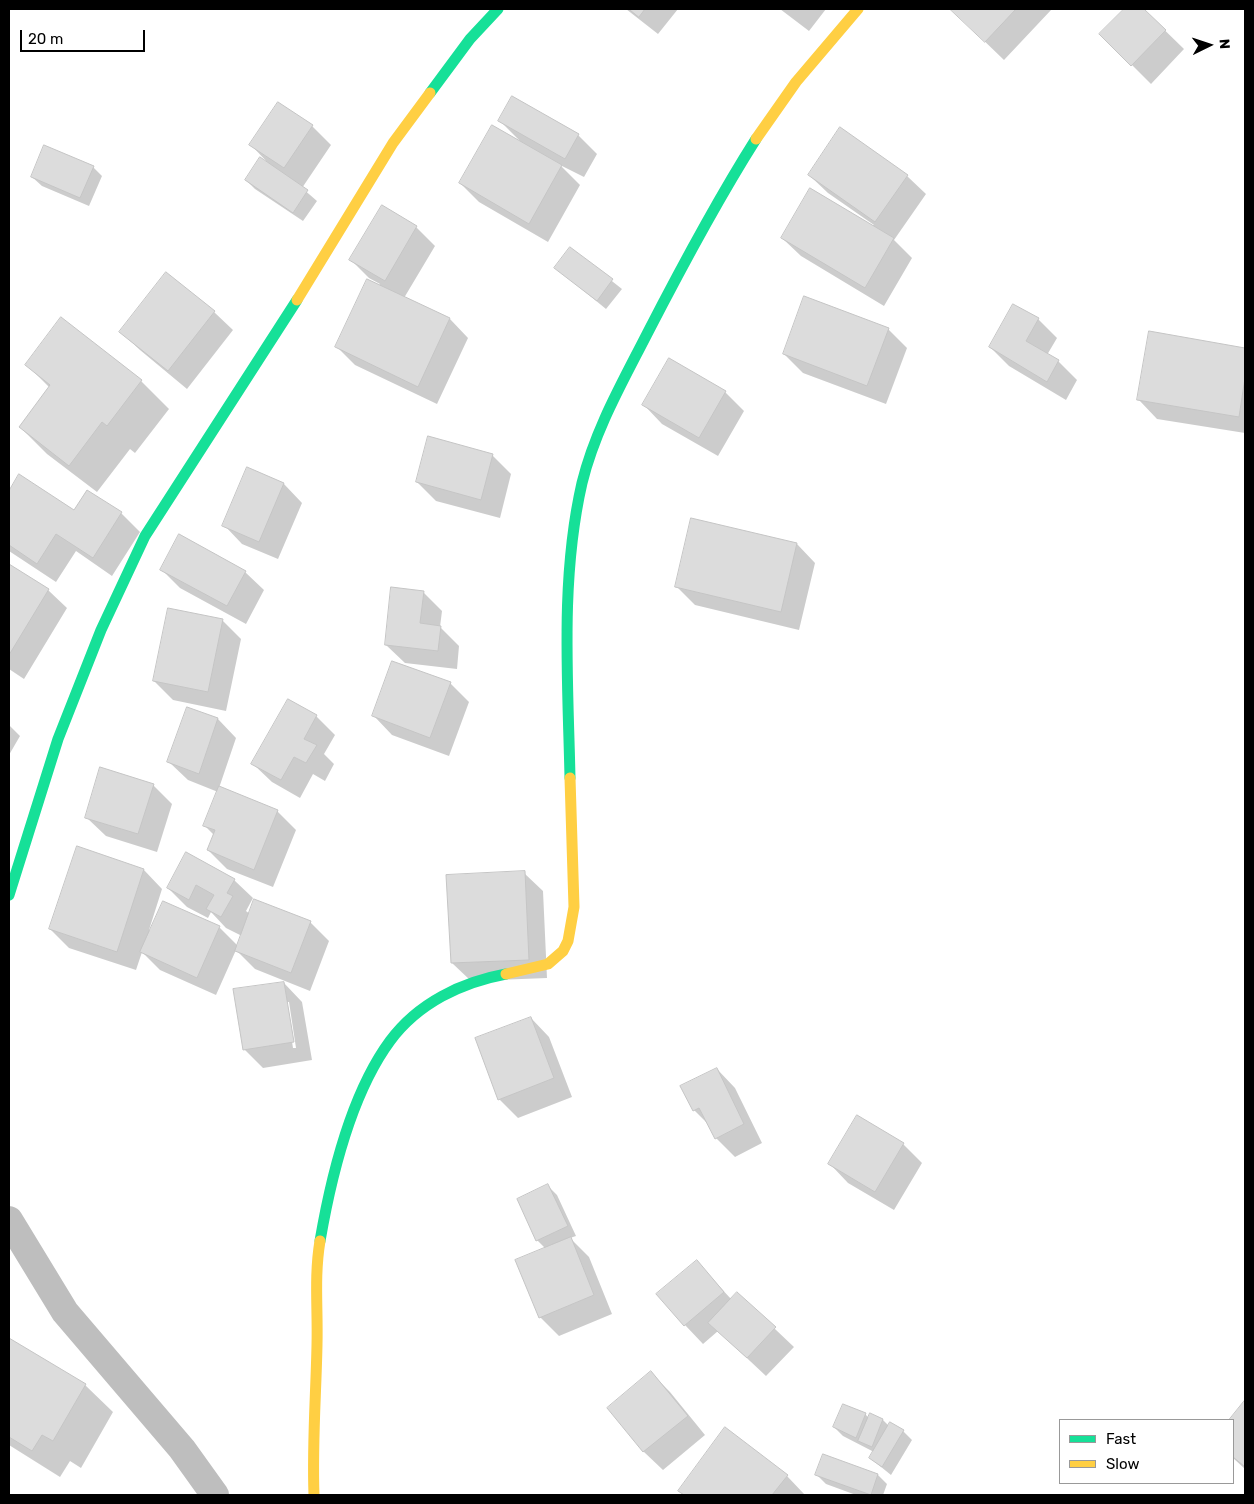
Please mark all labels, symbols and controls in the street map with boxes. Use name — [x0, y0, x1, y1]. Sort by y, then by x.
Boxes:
scale bar — [22, 20, 148, 52]
north arrow — [1184, 20, 1234, 70]
text: 20 m — [28, 30, 63, 48]
text: N — [1216, 38, 1233, 50]
legend — [1059, 1419, 1234, 1484]
text: Fast — [1106, 1430, 1136, 1448]
text: Slow — [1106, 1455, 1139, 1473]

